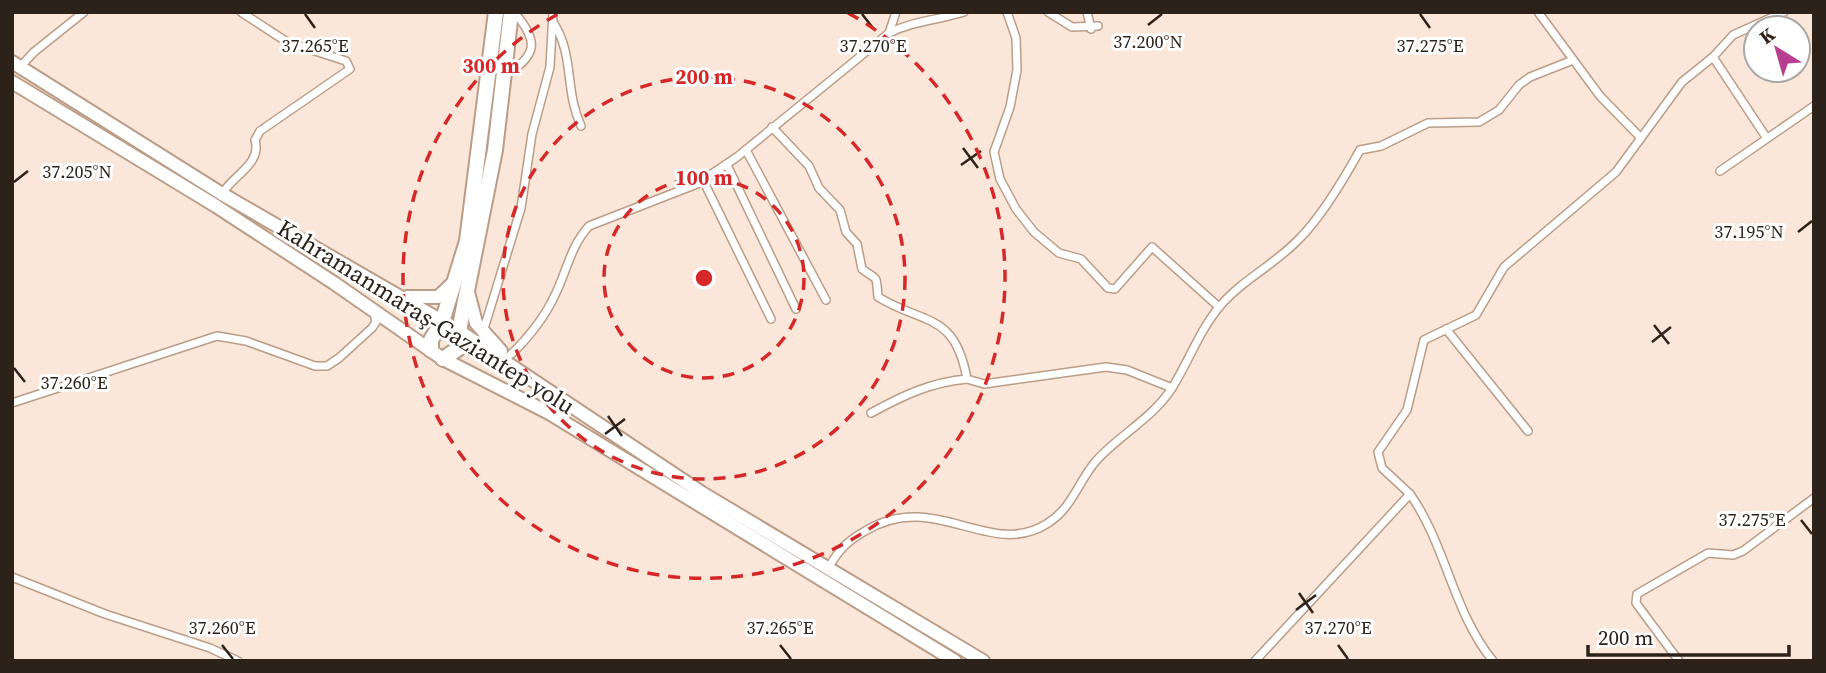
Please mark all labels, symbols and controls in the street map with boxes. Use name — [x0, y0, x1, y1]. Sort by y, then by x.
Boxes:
north arrow — [1742, 14, 1812, 84]
text: K — [1754, 21, 1780, 50]
text: 37.200°N — [1113, 29, 1183, 54]
text: 37.265°E — [281, 33, 349, 58]
text: 37.270°E — [839, 33, 907, 58]
text: 37.275°E — [1396, 33, 1464, 58]
text: 300 m — [462, 51, 520, 80]
text: 200 m — [675, 62, 733, 91]
text: 37.205°N — [42, 159, 112, 184]
text: 100 m — [675, 163, 733, 192]
street label: Kahramanmaraş-Gaziantep yolu — [271, 211, 581, 422]
text: 37.195°N — [1714, 219, 1784, 244]
centre of rings — [692, 266, 716, 290]
text: 37.260°E — [40, 370, 108, 395]
text: 37.275°E — [1718, 507, 1786, 532]
scale bar — [1588, 614, 1789, 658]
text: 37.260°E — [188, 615, 256, 640]
text: 37.265°E — [746, 615, 814, 640]
text: 37.270°E — [1304, 615, 1372, 640]
text: 200 m — [1598, 623, 1653, 652]

